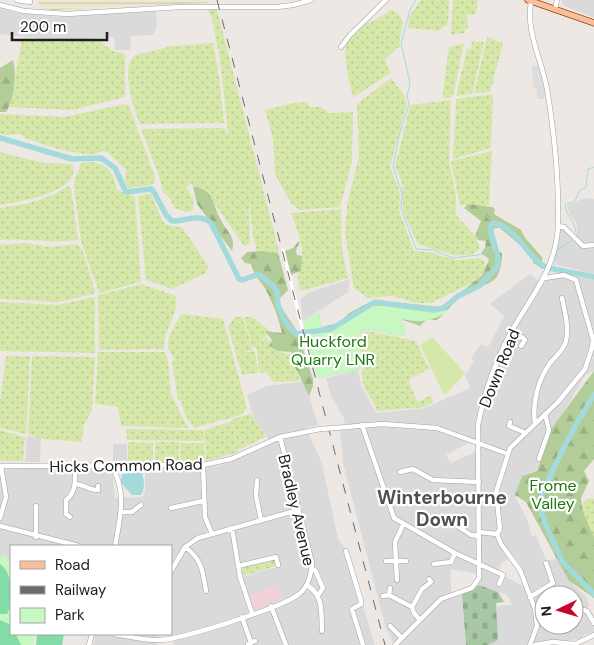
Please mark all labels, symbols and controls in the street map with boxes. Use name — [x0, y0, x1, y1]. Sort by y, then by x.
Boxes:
scale bar — [12, 10, 108, 42]
text: 200 m — [20, 17, 66, 37]
street label: Down Road — [474, 326, 525, 411]
park label: Huckford Quarry LNR — [291, 331, 375, 370]
street label: Bradley Avenue — [273, 452, 320, 568]
street label: Hicks Common Road — [49, 454, 203, 477]
park label: Frome Valley — [529, 475, 577, 514]
district label: Winterbourne Down — [377, 485, 507, 532]
legend — [10, 545, 172, 635]
text: Road — [55, 555, 90, 575]
text: Railway — [55, 580, 107, 600]
north arrow — [534, 585, 584, 635]
text: Park — [55, 605, 85, 625]
text: N — [537, 605, 555, 617]

